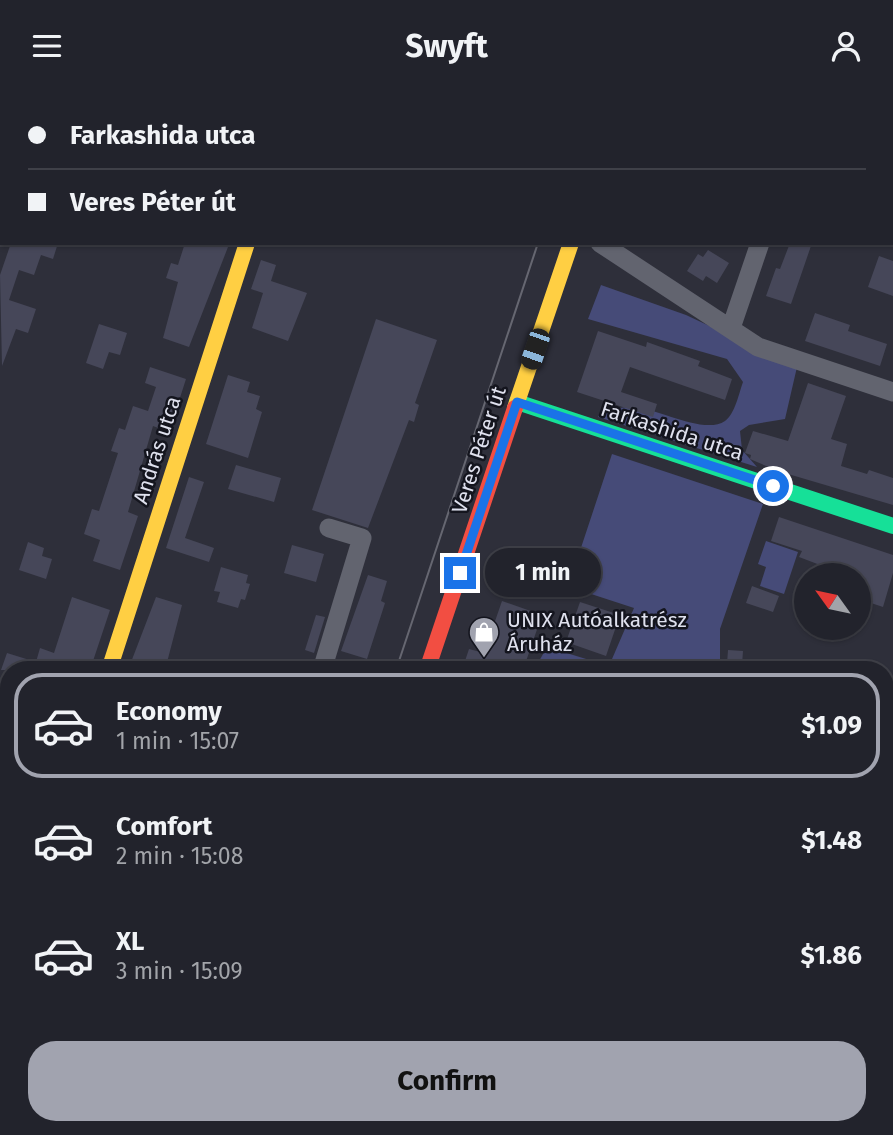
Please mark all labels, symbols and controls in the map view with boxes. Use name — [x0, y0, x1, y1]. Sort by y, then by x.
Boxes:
icon: menu — [28, 27, 66, 65]
text: Swyft — [405, 27, 488, 65]
icon: person — [827, 27, 865, 65]
text: Farkashida utca — [70, 120, 256, 151]
text: Veres Péter út — [70, 187, 236, 218]
car — [519, 326, 552, 372]
street label: Veres Péter út — [446, 383, 512, 517]
street label: András utca — [127, 393, 187, 507]
street label: Farkashida utca — [597, 396, 747, 466]
route start — [757, 470, 789, 502]
callout: 1 min — [484, 549, 600, 597]
route end — [444, 557, 476, 589]
text: 1 min — [515, 558, 571, 586]
north arrow — [794, 563, 872, 641]
map controls — [794, 563, 871, 640]
place label: UNIX Autóalkatrész Áruház — [507, 607, 687, 657]
shop icon: UNIX Autóalkatrész Áruház — [467, 615, 501, 659]
icon: car — [32, 694, 95, 757]
text: Economy — [116, 696, 222, 727]
text: $1.09 — [801, 710, 862, 741]
text: 1 min · 15:07 — [116, 727, 239, 755]
icon: car — [32, 809, 95, 872]
text: Comfort — [116, 811, 212, 842]
text: $1.48 — [801, 825, 862, 856]
text: 2 min · 15:08 — [116, 842, 243, 870]
icon: car — [32, 924, 95, 987]
text: XL — [116, 926, 144, 957]
text: $1.86 — [801, 940, 862, 971]
text: 3 min · 15:09 — [116, 957, 243, 985]
button: Confirm — [28, 1041, 866, 1121]

